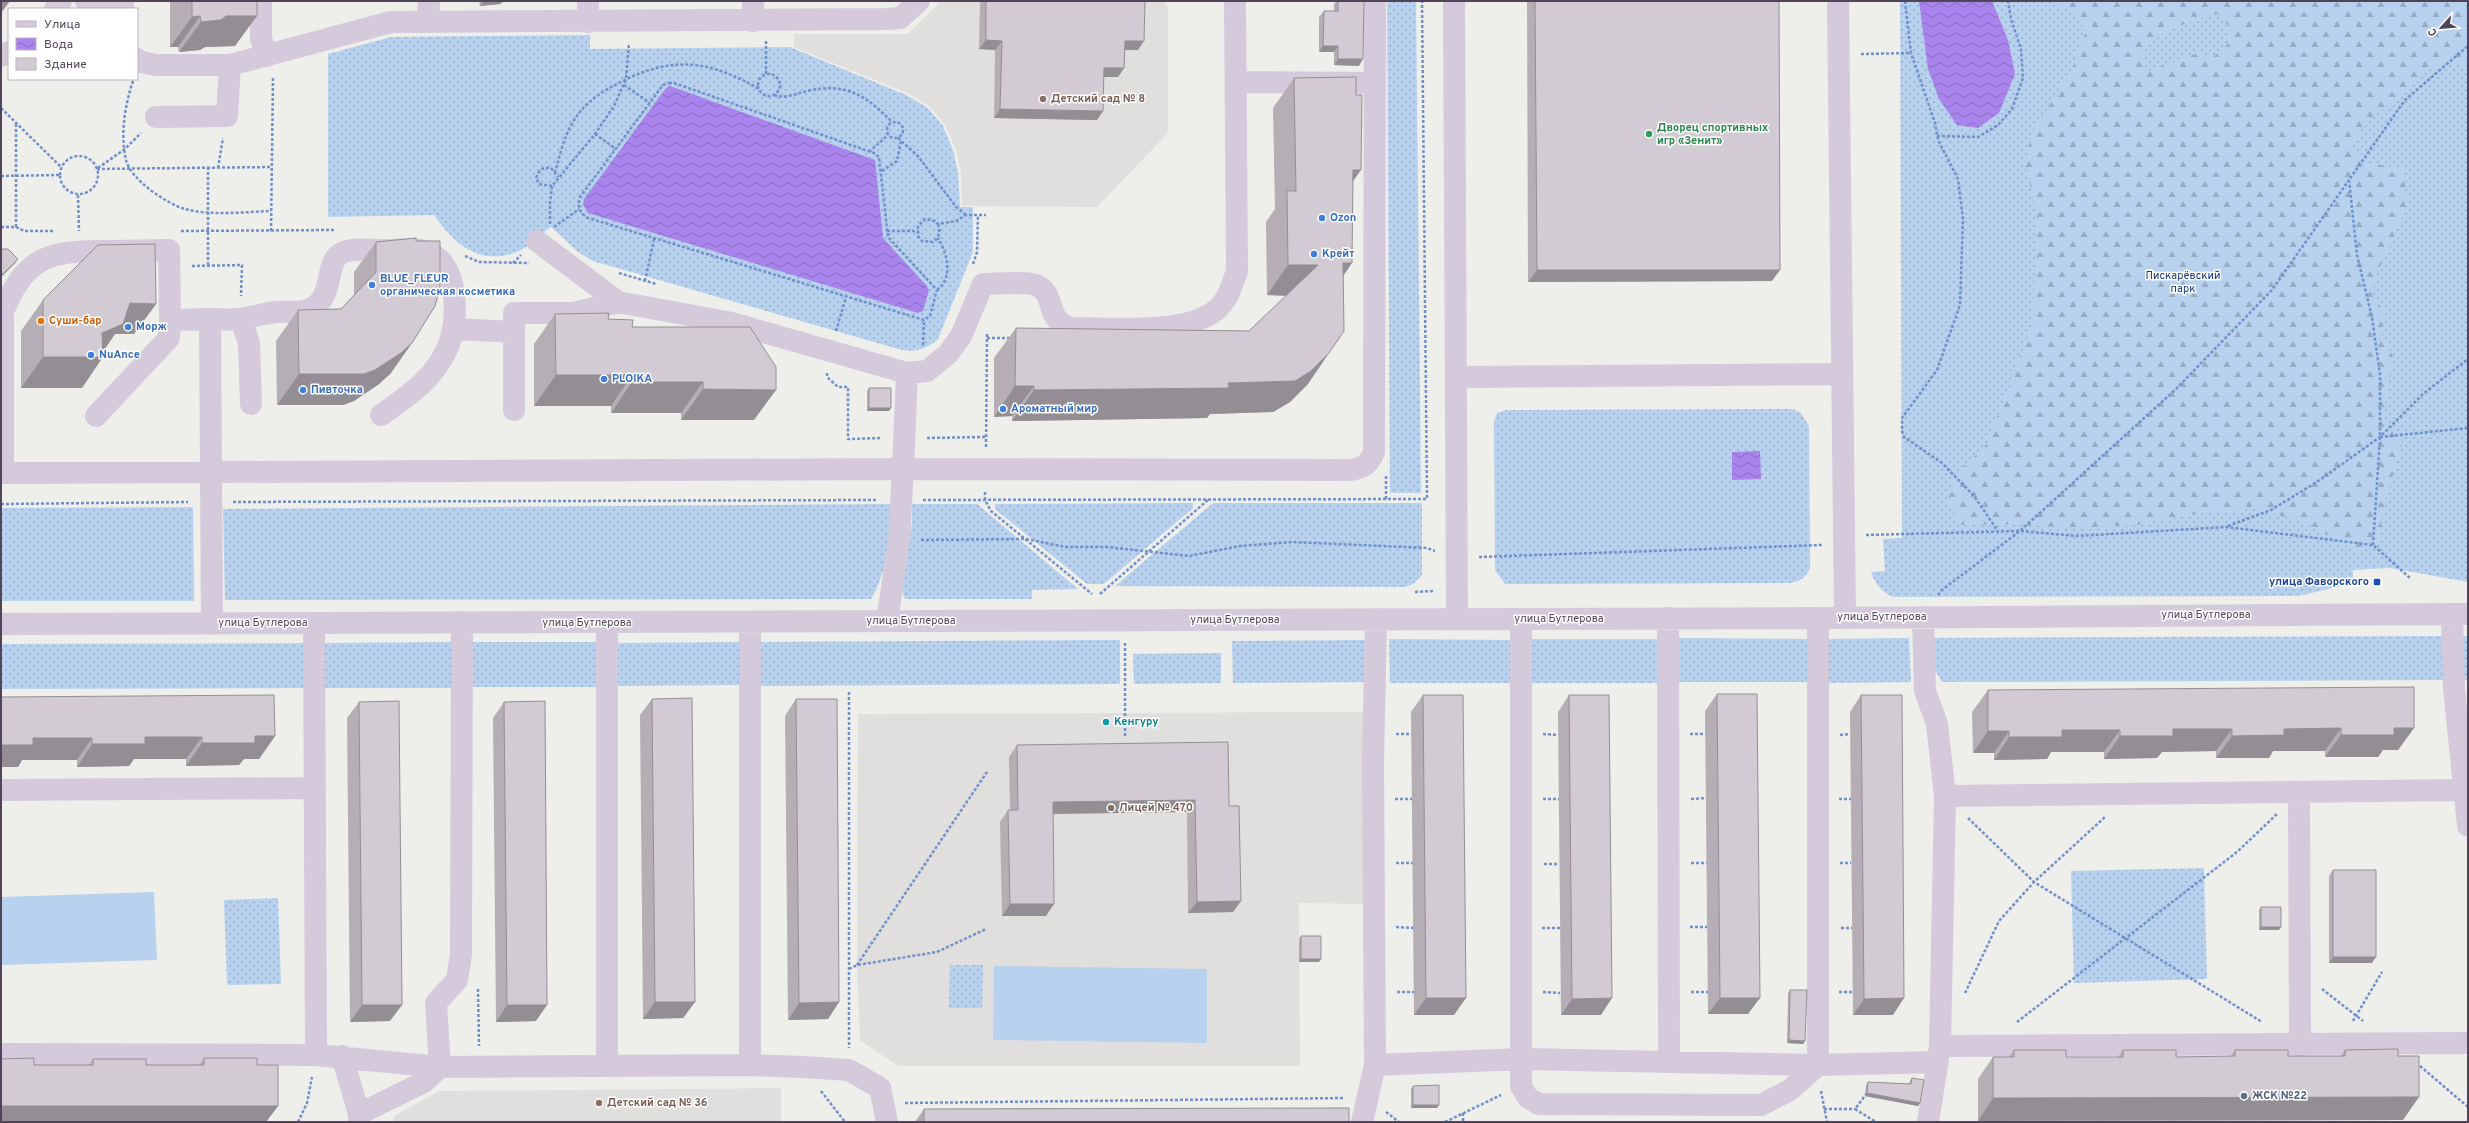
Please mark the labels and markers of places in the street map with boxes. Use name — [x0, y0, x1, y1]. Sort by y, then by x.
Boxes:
place label: Детский сад № 8 — [1051, 92, 1145, 106]
marker: Детский сад № 8 — [1038, 94, 1048, 104]
place label: Дворец спортивных игр «Зенит» — [1657, 121, 1769, 148]
marker: Дворец спортивных игр «Зенит» — [1644, 129, 1654, 139]
place label: Ozon — [1330, 211, 1356, 225]
marker: Ozon — [1317, 213, 1327, 223]
place label: Крейт — [1322, 247, 1354, 261]
marker: Крейт — [1309, 249, 1319, 259]
place label: BLUE_FLEUR органическая косметика — [380, 272, 515, 299]
marker: BLUE_FLEUR органическая косметика — [367, 280, 377, 290]
place label: Суши-бар — [49, 314, 102, 328]
marker: Суши-бар — [36, 316, 46, 326]
place label: Морж — [136, 320, 167, 334]
marker: Морж — [123, 322, 133, 332]
place label: NuAnce — [99, 348, 140, 362]
marker: NuAnce — [86, 350, 96, 360]
place label: PLOIKA — [612, 372, 652, 386]
marker: PLOIKA — [599, 374, 609, 384]
place label: Пивточка — [311, 383, 363, 397]
marker: Пивточка — [298, 385, 308, 395]
place label: Ароматный мир — [1011, 402, 1097, 416]
marker: Ароматный мир — [998, 404, 1008, 414]
place label: улица Фаворского — [2269, 575, 2369, 589]
marker: улица Фаворского — [2372, 577, 2382, 587]
place label: Кенгуру — [1114, 715, 1158, 729]
marker: Кенгуру — [1101, 717, 1111, 727]
place label: Лицей № 470 — [1119, 801, 1193, 815]
marker: Лицей № 470 — [1106, 803, 1116, 813]
place label: ЖСК №22 — [2252, 1089, 2307, 1103]
marker: ЖСК №22 — [2239, 1091, 2249, 1101]
place label: Детский сад № 36 — [607, 1096, 708, 1110]
marker: Детский сад № 36 — [594, 1098, 604, 1108]

